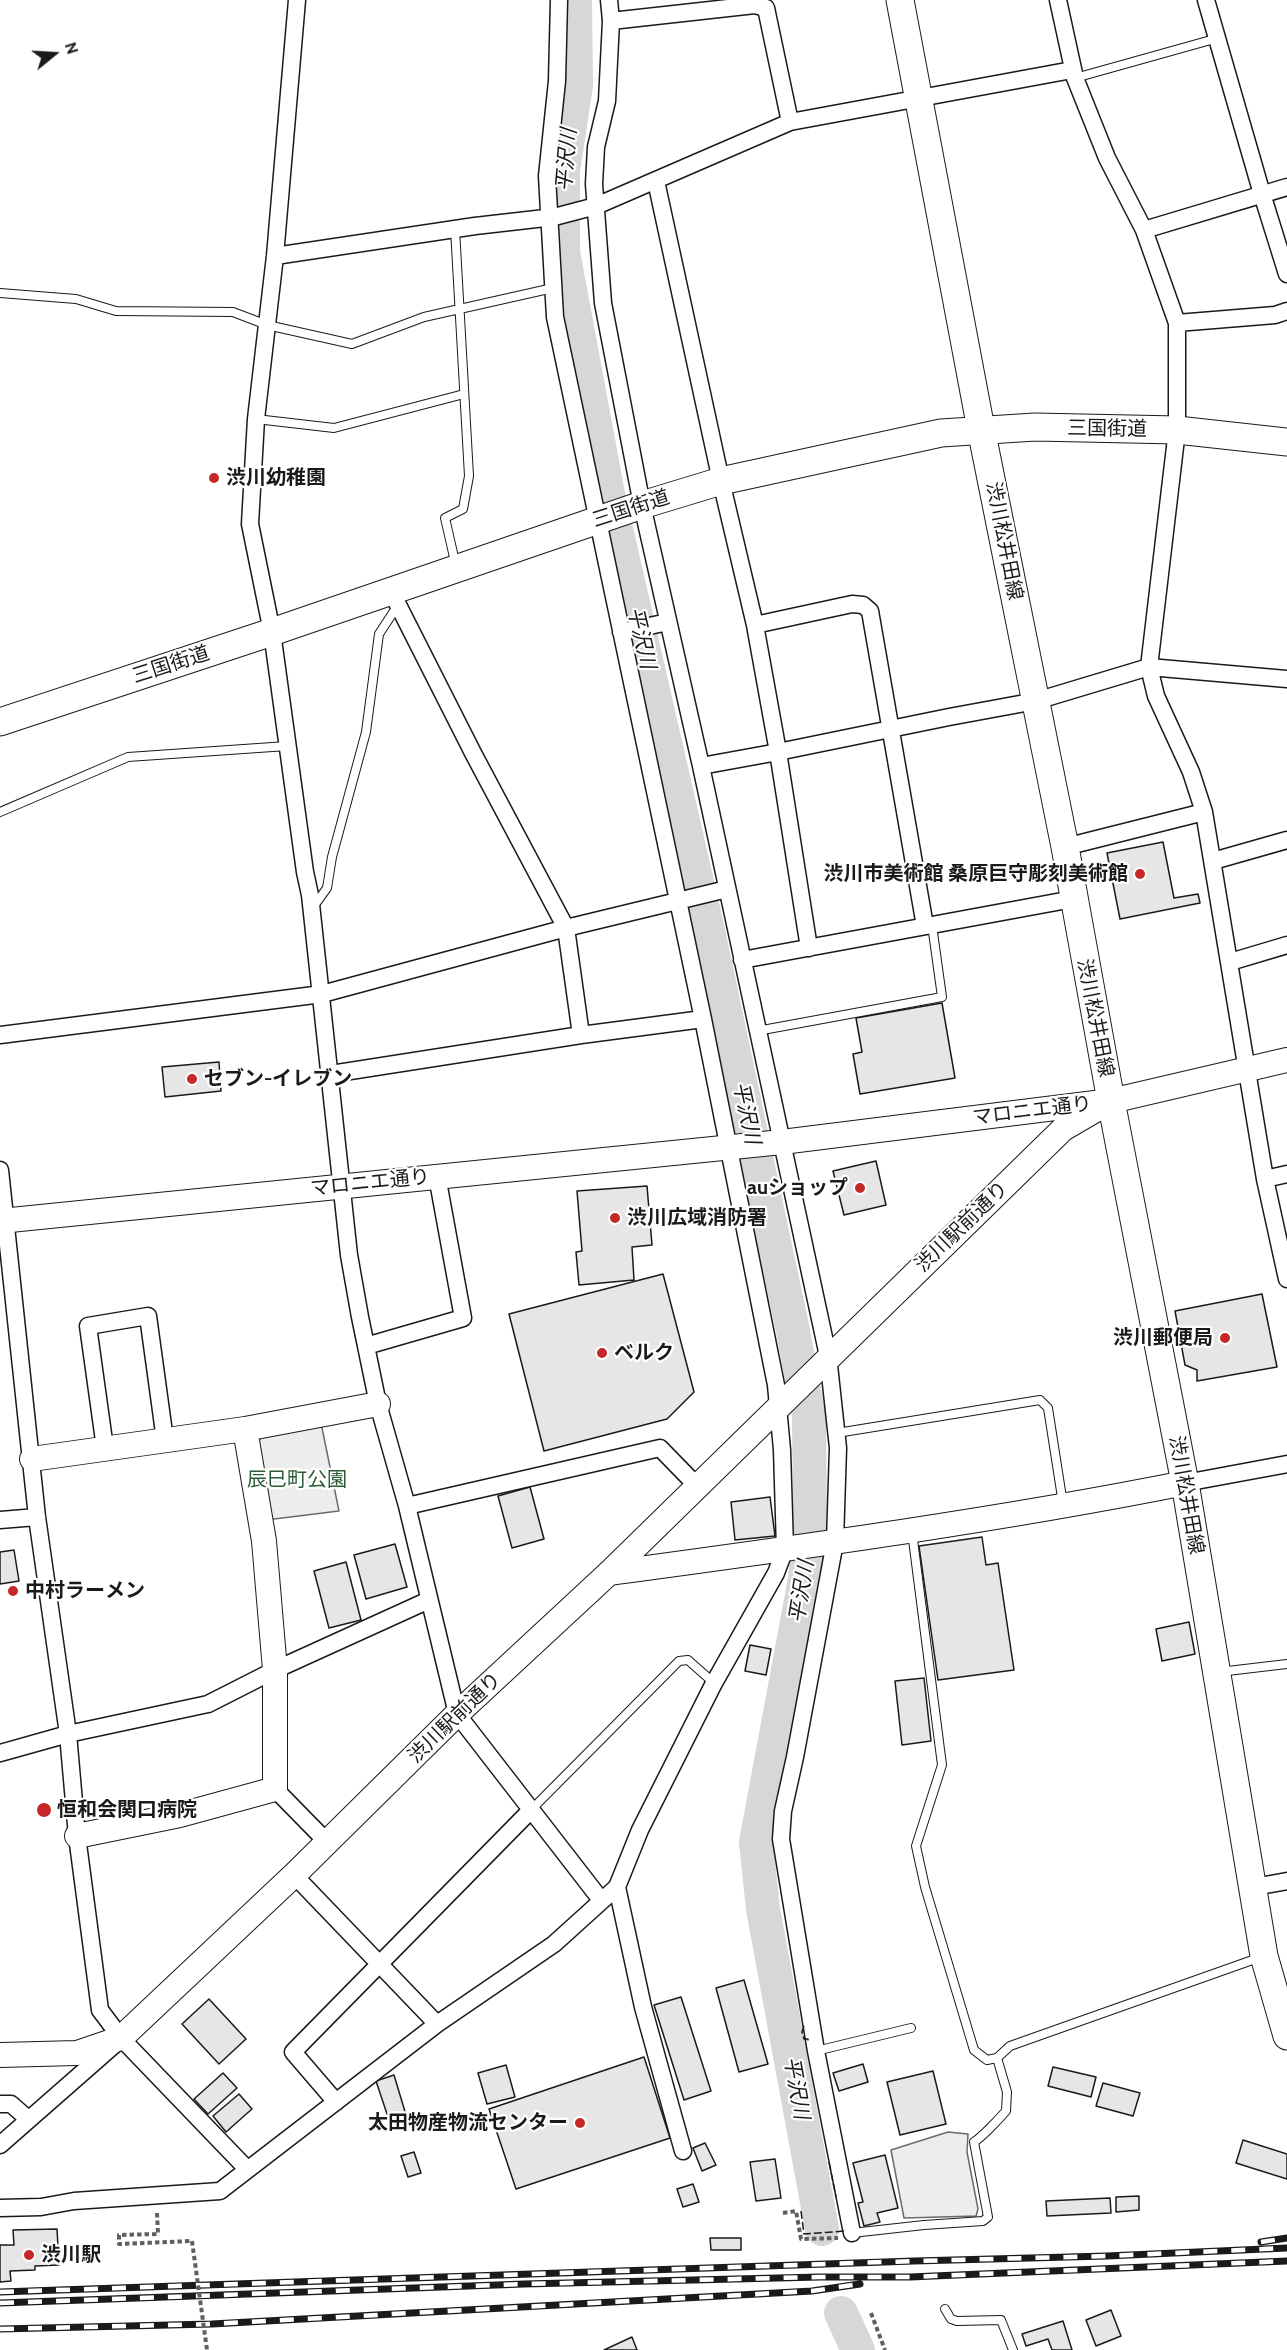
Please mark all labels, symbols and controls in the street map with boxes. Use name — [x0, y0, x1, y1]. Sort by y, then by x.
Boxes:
north arrow — [24, 24, 84, 84]
text: N — [61, 40, 82, 57]
water label: 平沢川 — [552, 128, 582, 192]
street label: 三国街道 — [1067, 416, 1147, 442]
place label: 渋川幼稚園 — [226, 466, 326, 490]
marker: 渋川幼稚園 — [207, 471, 221, 485]
street label: 渋川松井田線 — [981, 480, 1027, 602]
street label: 三国街道 — [589, 485, 673, 533]
water label: 平沢川 — [622, 604, 660, 672]
street label: 三国街道 — [129, 641, 213, 689]
place label: 渋川市美術館 桑原巨守彫刻美術館 — [824, 862, 1128, 886]
marker: 渋川市美術館 桑原巨守彫刻美術館 — [1133, 867, 1147, 881]
street label: 渋川松井田線 — [1072, 957, 1118, 1079]
place label: セブン-イレブン — [204, 1067, 352, 1091]
marker: セブン-イレブン — [185, 1072, 199, 1086]
water label: 平沢川 — [727, 1080, 765, 1146]
street label: マロニエ通り — [971, 1092, 1093, 1130]
street label: マロニエ通り — [309, 1165, 431, 1201]
place label: auショップ — [747, 1176, 848, 1200]
street label: 渋川駅前通り — [911, 1177, 1013, 1277]
marker: auショップ — [853, 1181, 867, 1195]
place label: 渋川広域消防署 — [627, 1206, 767, 1230]
marker: 渋川広域消防署 — [608, 1211, 622, 1225]
place label: 渋川郵便局 — [1113, 1326, 1213, 1350]
marker: 渋川郵便局 — [1218, 1331, 1232, 1345]
place label: ベルク — [614, 1341, 674, 1365]
marker: ベルク — [595, 1346, 609, 1360]
street label: 渋川松井田線 — [1164, 1434, 1208, 1556]
park label: 辰巳町公園 — [247, 1468, 347, 1492]
water label: 平沢川 — [785, 1559, 819, 1625]
place label: 中村ラーメン — [25, 1579, 145, 1603]
marker: 中村ラーメン — [6, 1584, 20, 1598]
street label: 渋川駅前通り — [404, 1668, 506, 1768]
place label: 恒和会関口病院 — [57, 1798, 197, 1822]
marker: 恒和会関口病院 — [35, 1801, 53, 1819]
water label: 平沢川 — [778, 2055, 814, 2121]
place label: 太田物産物流センター — [368, 2111, 568, 2135]
marker: 太田物産物流センター — [573, 2116, 587, 2130]
place label: 渋川駅 — [41, 2243, 101, 2267]
marker: 渋川駅 — [22, 2248, 36, 2262]

